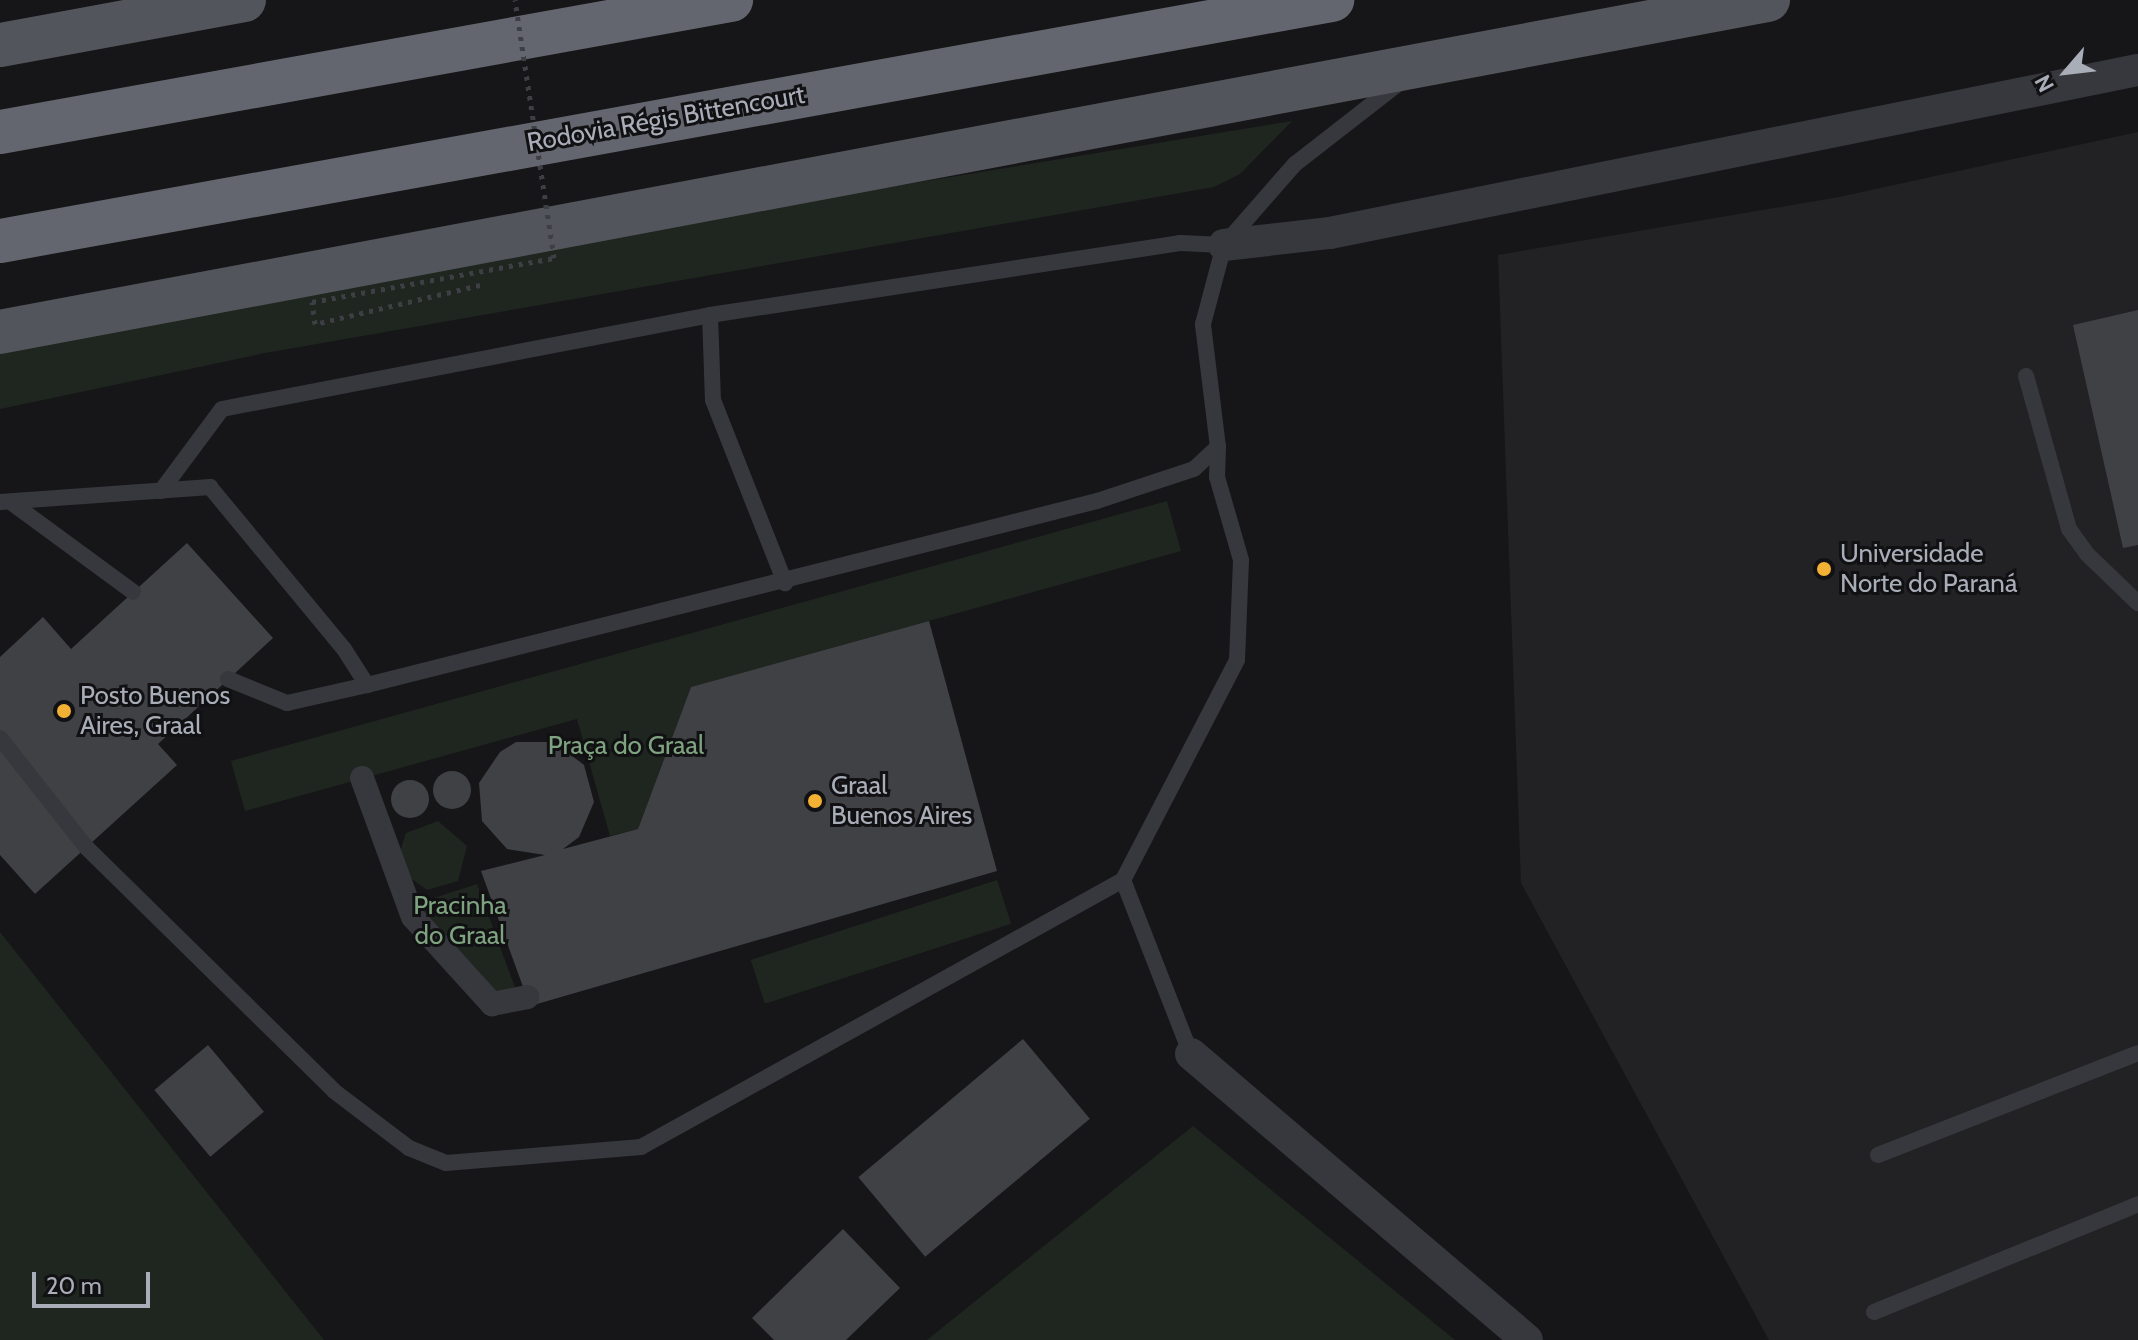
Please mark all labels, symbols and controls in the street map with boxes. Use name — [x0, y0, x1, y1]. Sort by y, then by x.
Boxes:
north arrow — [2026, 32, 2106, 112]
text: N — [2029, 70, 2060, 97]
street label: Rodovia Régis Bittencourt — [525, 79, 807, 159]
place label: Universidade Norte do Paraná — [1840, 538, 2017, 600]
marker: Universidade Norte do Paraná — [1815, 560, 1833, 578]
place label: Posto Buenos Aires, Graal — [80, 680, 230, 742]
marker: Posto Buenos Aires, Graal — [55, 702, 73, 720]
park label: Praça do Graal — [548, 730, 704, 762]
place label: Graal Buenos Aires — [831, 770, 972, 832]
marker: Graal Buenos Aires — [806, 792, 824, 810]
park label: Pracinha do Graal — [413, 890, 507, 952]
scale bar — [36, 1256, 154, 1306]
text: 20 m — [46, 1271, 102, 1300]

